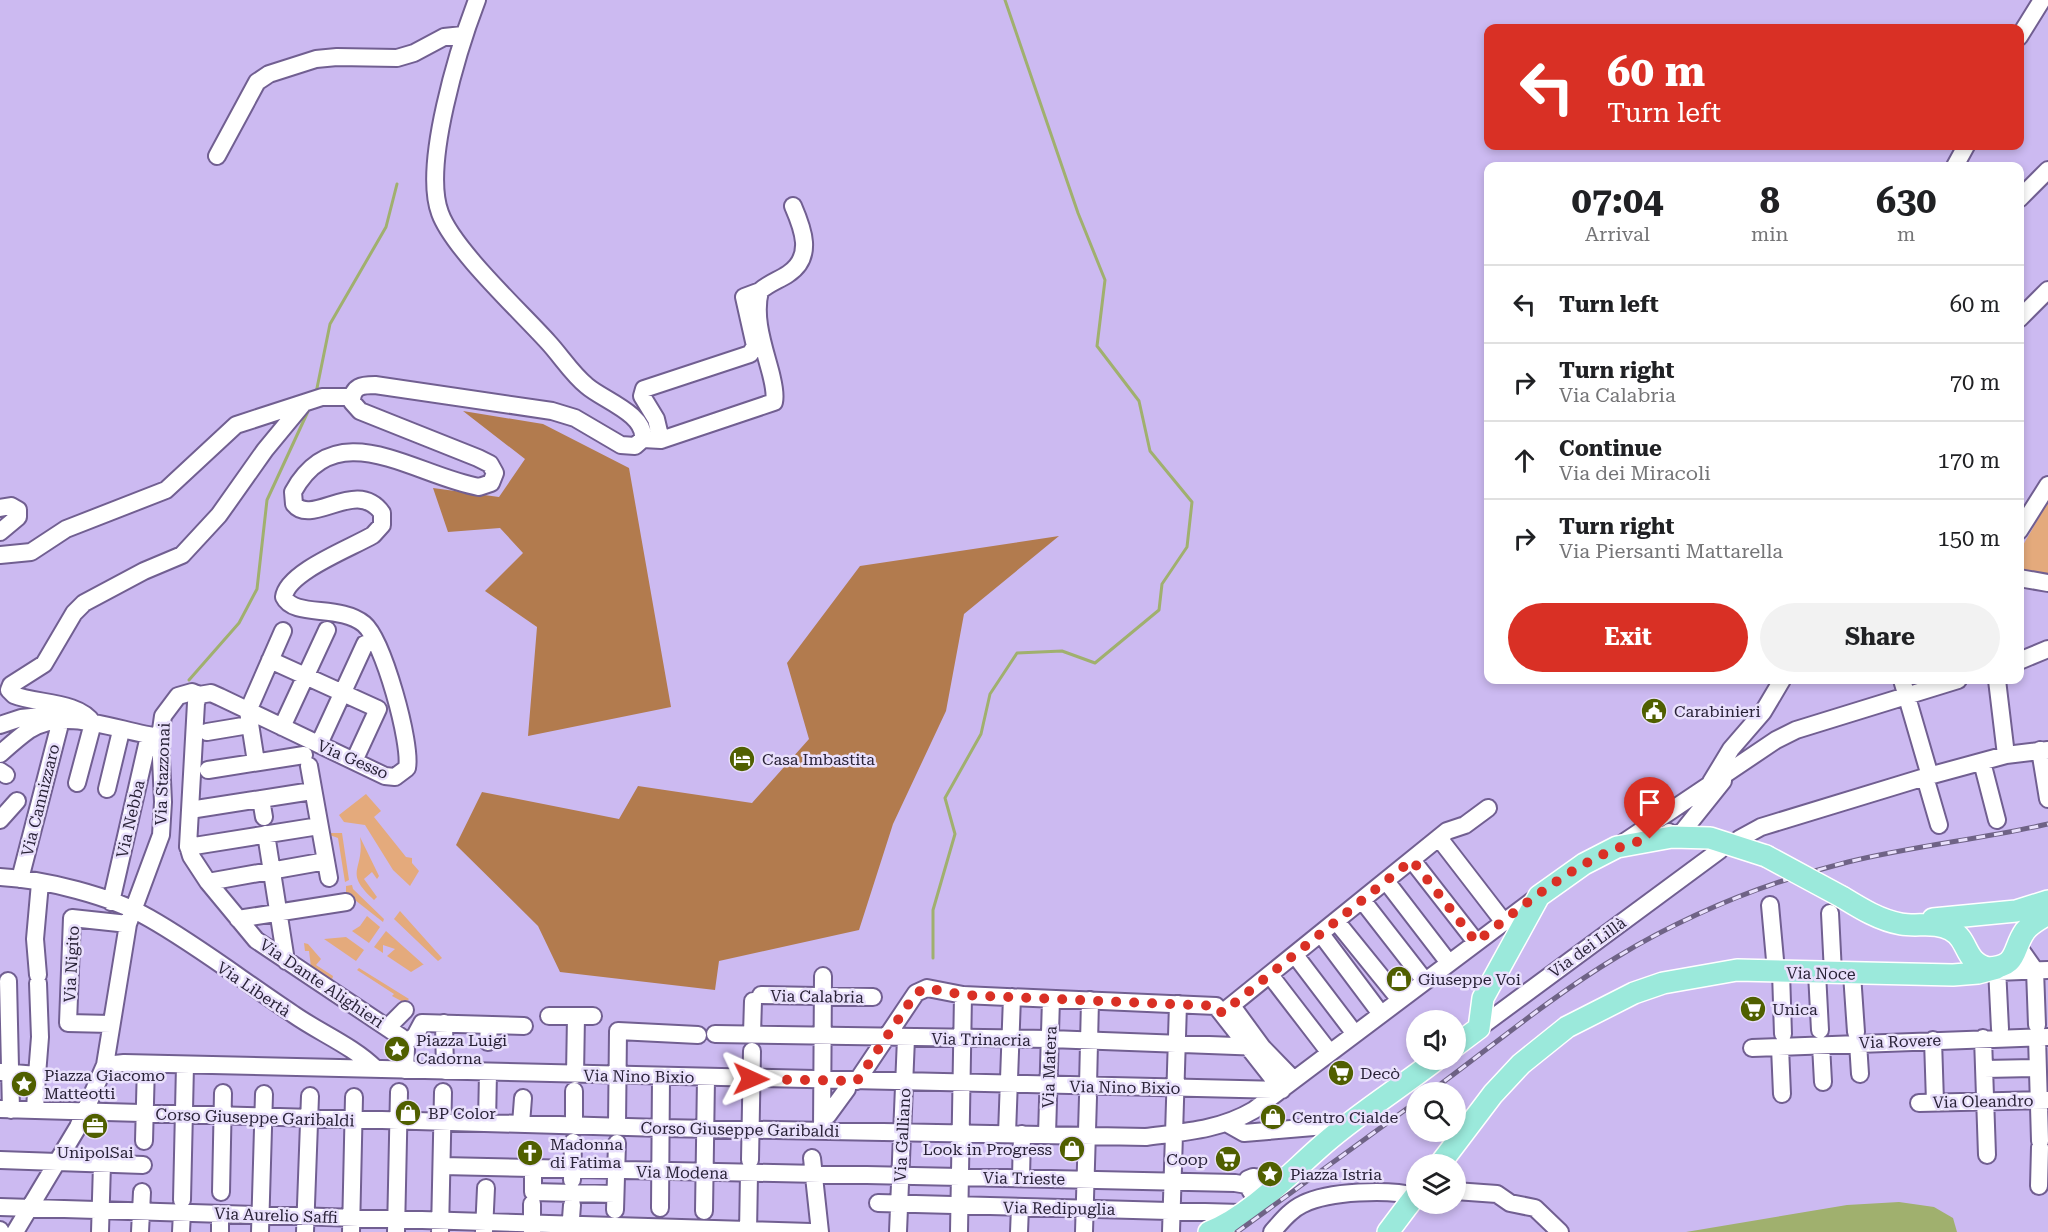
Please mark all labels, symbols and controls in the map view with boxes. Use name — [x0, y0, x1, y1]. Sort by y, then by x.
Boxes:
text: 60 m — [1607, 47, 1705, 96]
icon: left — [1508, 48, 1586, 126]
text: Turn left — [1607, 97, 1721, 129]
text: 07:04 — [1572, 180, 1663, 222]
text: 8 — [1760, 180, 1780, 222]
text: 630 — [1876, 180, 1936, 222]
text: Arrival — [1585, 222, 1650, 246]
text: min — [1751, 222, 1788, 246]
text: m — [1897, 222, 1915, 246]
icon: left — [1508, 288, 1541, 321]
text: Turn left — [1559, 292, 1659, 317]
text: 60 m — [1950, 292, 2000, 317]
text: Turn right — [1559, 358, 1674, 383]
icon: right — [1508, 366, 1541, 399]
text: 70 m — [1950, 370, 2000, 395]
text: Via Calabria — [1559, 383, 1676, 407]
text: Continue — [1559, 436, 1662, 461]
icon: ahead — [1508, 444, 1541, 477]
text: 170 m — [1937, 448, 2000, 473]
text: Via dei Miracoli — [1559, 461, 1711, 485]
text: Turn right — [1559, 514, 1674, 539]
icon: right — [1508, 522, 1541, 555]
text: 150 m — [1937, 526, 2000, 551]
text: Via Piersanti Mattarella — [1559, 539, 1783, 563]
button: Exit — [1508, 603, 1748, 672]
button: Share — [1760, 603, 2000, 672]
public building icon: Carabinieri — [1639, 696, 1669, 726]
place label: Carabinieri — [1674, 702, 1761, 721]
street label: Via Stazzonai — [151, 722, 174, 826]
street label: Via Gesso — [314, 736, 391, 783]
street label: Via Cannizzaro — [17, 742, 64, 858]
hotel icon: Casa Imbastita — [727, 744, 757, 774]
place label: Casa Imbastita — [762, 750, 875, 769]
pin — [1624, 777, 1675, 839]
street label: Via Nebba — [112, 778, 149, 860]
icon: arrive — [1633, 786, 1666, 819]
street label: Via dei Lillà — [1545, 913, 1630, 982]
street label: Via Nigito — [60, 925, 83, 1003]
street label: Via Dante Alighieri — [256, 935, 387, 1032]
street label: Via Libertà — [213, 958, 294, 1021]
street label: Via Noce — [1786, 963, 1856, 984]
shop icon: Giuseppe Voi — [1384, 964, 1414, 994]
place label: Giuseppe Voi — [1418, 970, 1521, 989]
street label: Via Calabria — [770, 986, 864, 1007]
supermarket icon: Unica — [1738, 994, 1768, 1024]
place label: Unica — [1772, 1000, 1818, 1019]
map controls — [1406, 1010, 1466, 1214]
button: sound — [1406, 1010, 1466, 1070]
street label: Via Matera — [1039, 1025, 1060, 1108]
street label: Via Trinacria — [931, 1029, 1031, 1050]
place label: Piazza Luigi Cadorna — [416, 1031, 507, 1068]
street label: Via Rovere — [1859, 1031, 1942, 1052]
place icon: Piazza Luigi Cadorna — [382, 1034, 412, 1064]
position arrow — [719, 1047, 783, 1111]
supermarket icon: Decò — [1326, 1058, 1356, 1088]
place label: Decò — [1360, 1064, 1400, 1083]
place label: Piazza Giacomo Matteotti — [44, 1066, 165, 1103]
street label: Via Nino Bixio — [583, 1066, 695, 1087]
place icon: Piazza Giacomo Matteotti — [9, 1069, 39, 1099]
street label: Via Nino Bixio — [1069, 1077, 1181, 1098]
button: search — [1406, 1082, 1466, 1142]
street label: Via Galliano — [891, 1087, 914, 1183]
street label: Via Oleandro — [1932, 1091, 2034, 1112]
shop icon: BP Color — [393, 1098, 423, 1128]
shop icon: Centro Cialde — [1258, 1102, 1288, 1132]
place label: BP Color — [428, 1104, 496, 1123]
street label: Corso Giuseppe Garibaldi — [155, 1105, 355, 1130]
place label: Centro Cialde — [1292, 1108, 1399, 1127]
office icon: UnipolSai — [80, 1111, 110, 1141]
street label: Corso Giuseppe Garibaldi — [640, 1118, 840, 1141]
shop icon: Look in Progress — [1057, 1134, 1087, 1164]
place label: Madonna di Fatima — [550, 1135, 623, 1172]
church icon: Madonna di Fatima — [515, 1138, 545, 1168]
place label: Look in Progress — [923, 1140, 1052, 1159]
place label: UnipolSai — [57, 1143, 134, 1162]
supermarket icon: Coop — [1213, 1144, 1243, 1174]
place label: Coop — [1166, 1150, 1208, 1169]
button: layers — [1406, 1154, 1466, 1214]
place icon: Piazza Istria — [1255, 1159, 1285, 1189]
street label: Via Modena — [636, 1162, 728, 1183]
place label: Piazza Istria — [1290, 1165, 1382, 1184]
street label: Via Trieste — [983, 1168, 1065, 1189]
street label: Via Redipuglia — [1003, 1198, 1116, 1219]
street label: Via Aurelio Saffi — [214, 1204, 338, 1227]

